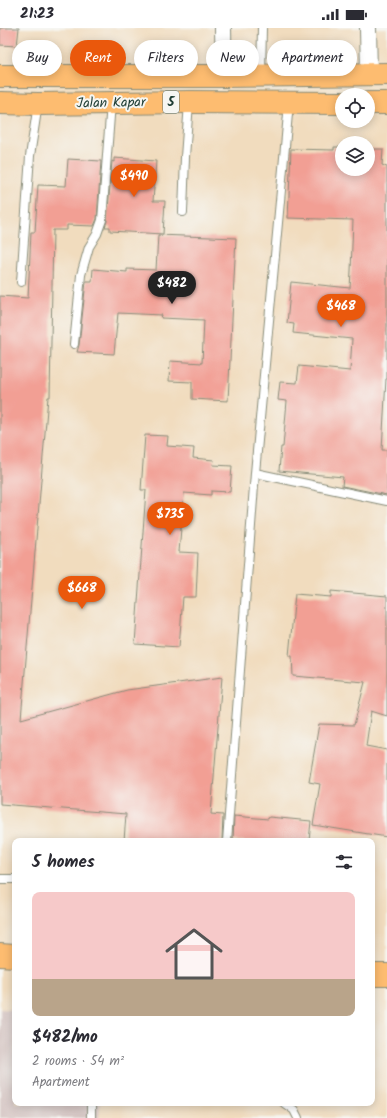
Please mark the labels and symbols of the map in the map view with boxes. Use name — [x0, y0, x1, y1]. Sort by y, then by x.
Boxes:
street label: Jalan Kapar — [76, 91, 147, 115]
road number: 5 — [163, 91, 179, 113]
pin: $490 — [110, 164, 158, 198]
pin: $482 — [148, 271, 196, 305]
pin: $468 — [317, 294, 365, 328]
pin: $735 — [146, 502, 194, 536]
pin: $668 — [58, 576, 106, 610]

